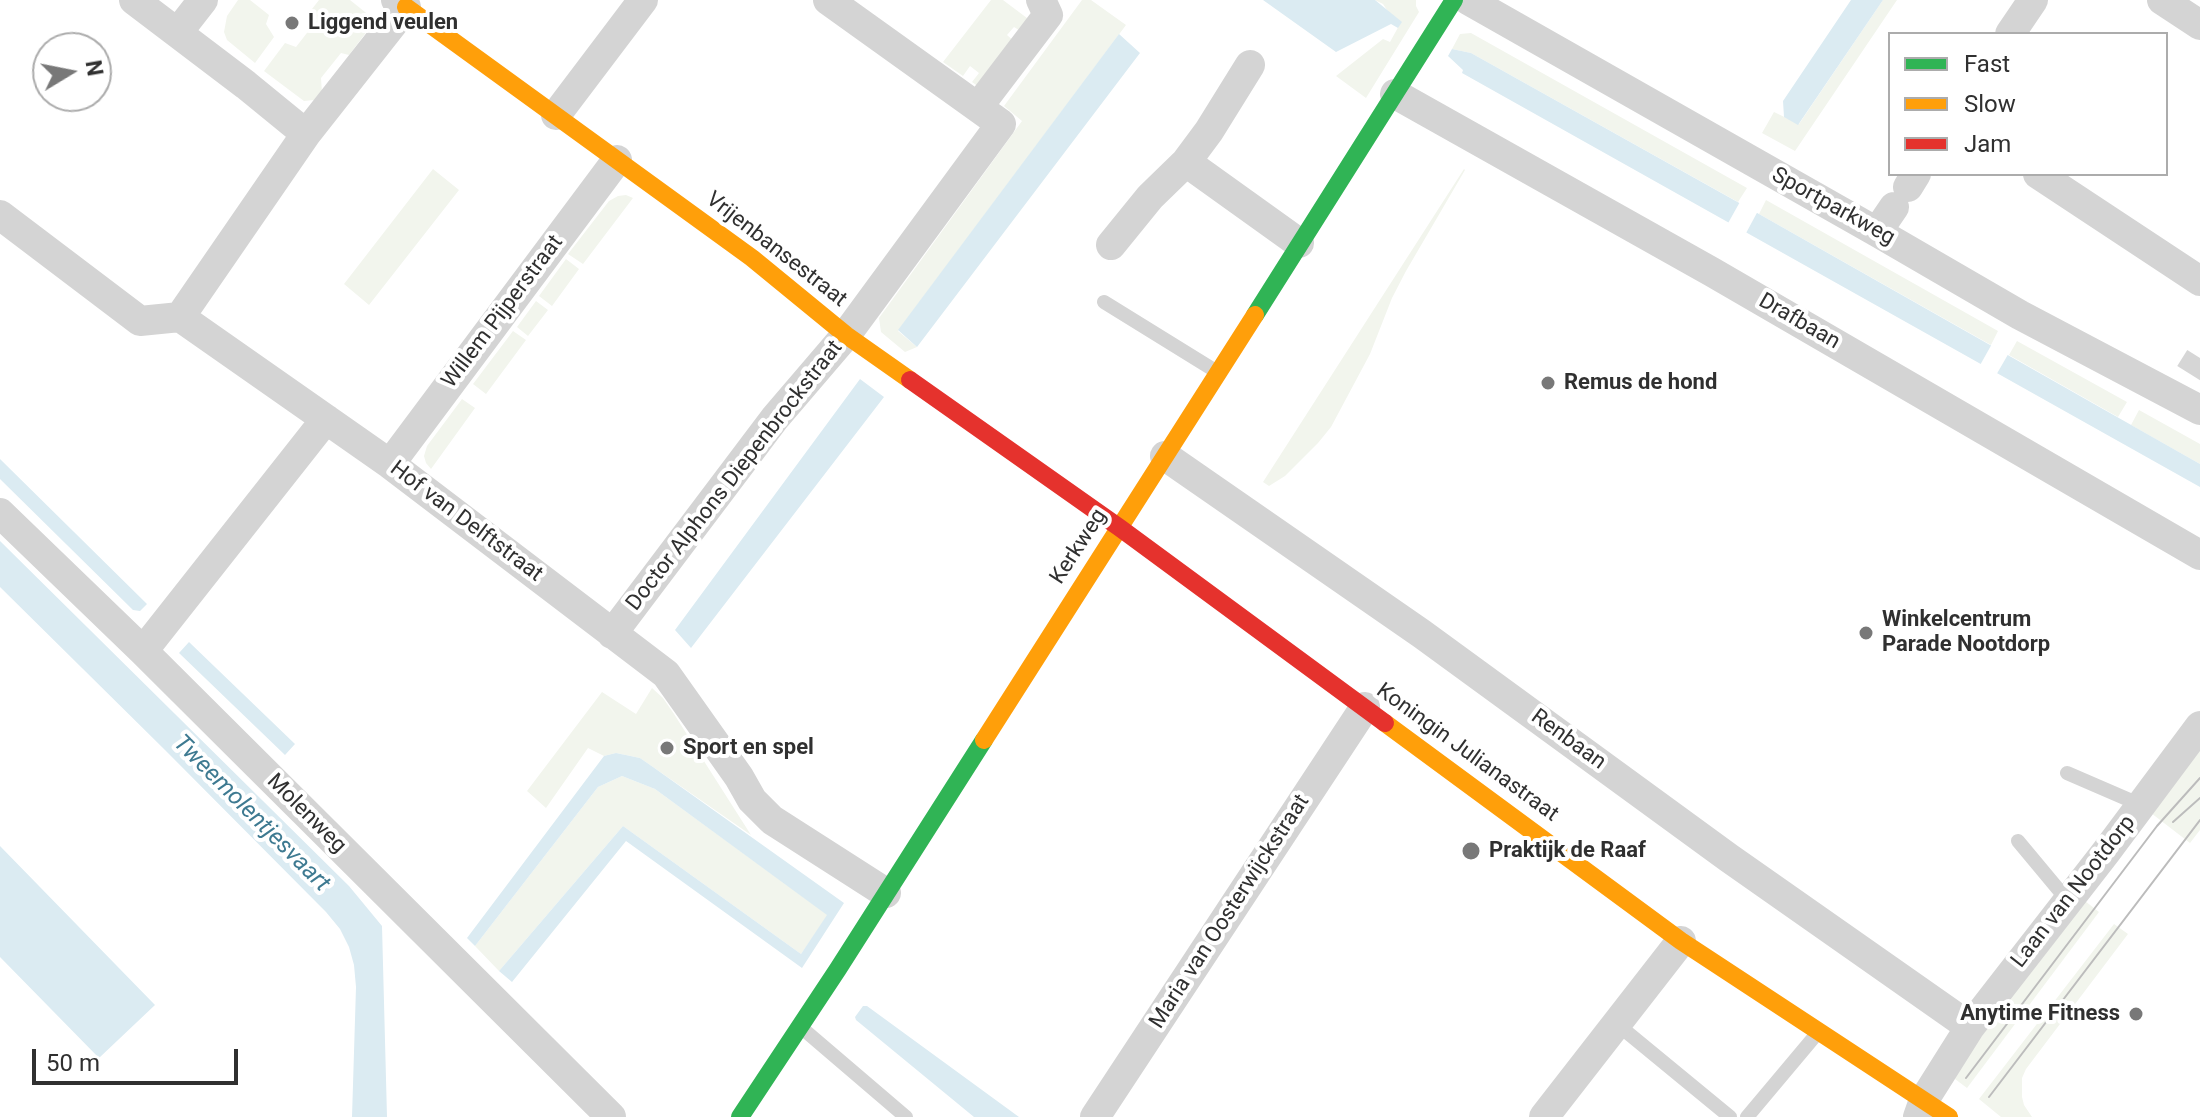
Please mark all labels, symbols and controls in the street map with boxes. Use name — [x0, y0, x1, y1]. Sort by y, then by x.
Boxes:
place label: Liggend veulen — [308, 10, 458, 36]
marker: Liggend veulen — [283, 14, 301, 32]
north arrow — [32, 32, 112, 112]
legend — [1888, 32, 2168, 176]
text: Fast — [1964, 50, 2010, 78]
text: N — [80, 58, 108, 78]
text: Slow — [1964, 90, 2016, 118]
text: Jam — [1964, 130, 2011, 158]
street label: Sportparkweg — [1767, 162, 1899, 252]
street label: Vrijenbansestraat — [700, 187, 852, 313]
street label: Willem Pijperstraat — [437, 230, 569, 394]
street label: Drafbaan — [1754, 288, 1844, 356]
street label: Doctor Alphons Diepenbrockstraat — [621, 336, 849, 616]
place label: Remus de hond — [1564, 370, 1717, 396]
marker: Remus de hond — [1539, 374, 1557, 392]
street label: Hof van Delftstraat — [384, 456, 548, 588]
street label: Kerkweg — [1045, 504, 1113, 590]
place label: Winkelcentrum Parade Nootdorp — [1882, 607, 2050, 658]
marker: Winkelcentrum Parade Nootdorp — [1857, 624, 1875, 642]
street label: Koningin Julianastraat — [1371, 678, 1563, 828]
street label: Renbaan — [1526, 704, 1610, 776]
water label: Tweemolentjesvaart — [167, 730, 335, 898]
place label: Sport en spel — [683, 735, 814, 761]
marker: Sport en spel — [658, 739, 676, 757]
street label: Molenweg — [261, 769, 351, 859]
street label: Maria van Oosterwijckstraat — [1144, 790, 1316, 1034]
street label: Laan van Nootdorp — [2006, 811, 2142, 973]
place label: Praktijk de Raaf — [1489, 838, 1646, 864]
marker: Praktijk de Raaf — [1460, 840, 1482, 862]
place label: Anytime Fitness — [1960, 1001, 2120, 1027]
marker: Anytime Fitness — [2127, 1005, 2145, 1023]
scale bar — [36, 1033, 242, 1083]
text: 50 m — [46, 1049, 100, 1077]

